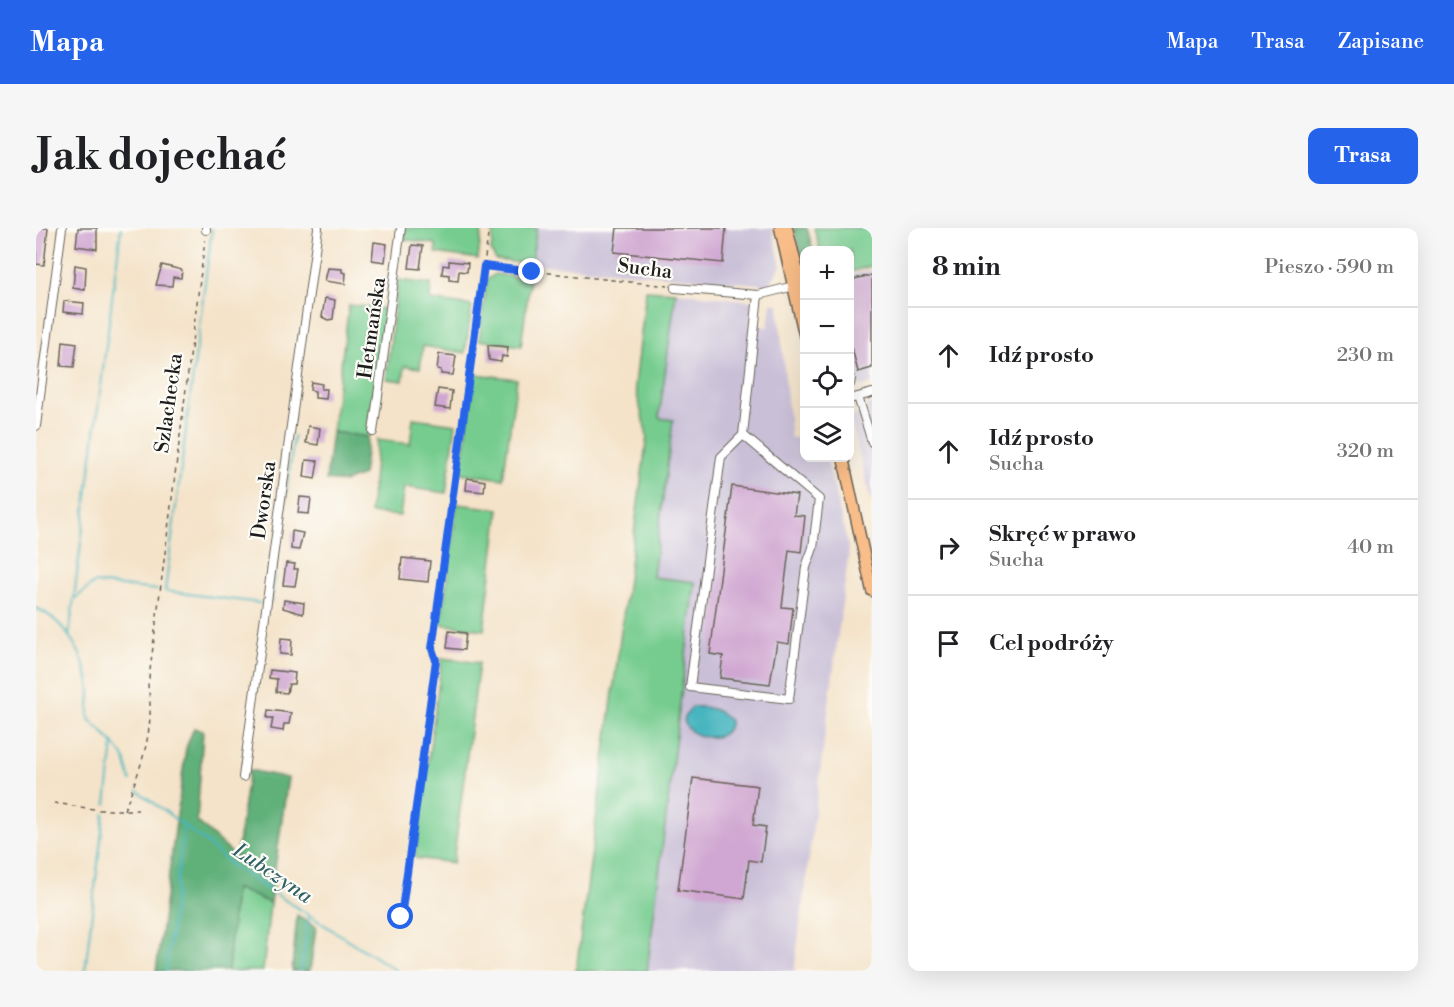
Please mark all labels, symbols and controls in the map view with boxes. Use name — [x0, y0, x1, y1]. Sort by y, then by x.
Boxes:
text: Mapa — [30, 25, 104, 60]
text: Mapa — [1166, 29, 1218, 55]
text: Trasa — [1251, 29, 1305, 55]
text: Zapisane — [1338, 29, 1424, 55]
button: Trasa — [1308, 128, 1418, 184]
text: Jak dojechać — [36, 130, 287, 183]
map controls — [800, 246, 854, 462]
button: + — [800, 246, 854, 300]
text: 8 min — [932, 251, 1001, 283]
street label: Sucha — [616, 254, 674, 285]
text: Pieszo · 590 m — [1264, 255, 1394, 280]
route end — [518, 258, 544, 284]
street label: Hetmańska — [353, 275, 392, 381]
button: − — [800, 300, 854, 354]
icon: ahead — [932, 339, 965, 372]
text: Idź prosto — [989, 342, 1094, 369]
text: 230 m — [1337, 343, 1394, 368]
street label: Szlachecka — [150, 351, 189, 455]
button: locate — [800, 354, 854, 408]
button: layers — [800, 408, 854, 462]
text: Idź prosto — [989, 425, 1094, 452]
icon: ahead — [932, 435, 965, 468]
text: 320 m — [1337, 439, 1394, 464]
text: Sucha — [989, 452, 1044, 477]
street label: Dworska — [247, 459, 282, 541]
text: Skręć w prawo — [989, 521, 1136, 548]
icon: right — [932, 531, 965, 564]
text: 40 m — [1347, 535, 1394, 560]
text: Sucha — [989, 548, 1044, 573]
icon: arrive — [932, 627, 965, 660]
text: Cel podróży — [989, 630, 1113, 657]
water label: Lubczyna — [227, 837, 317, 910]
route start — [387, 903, 413, 929]

